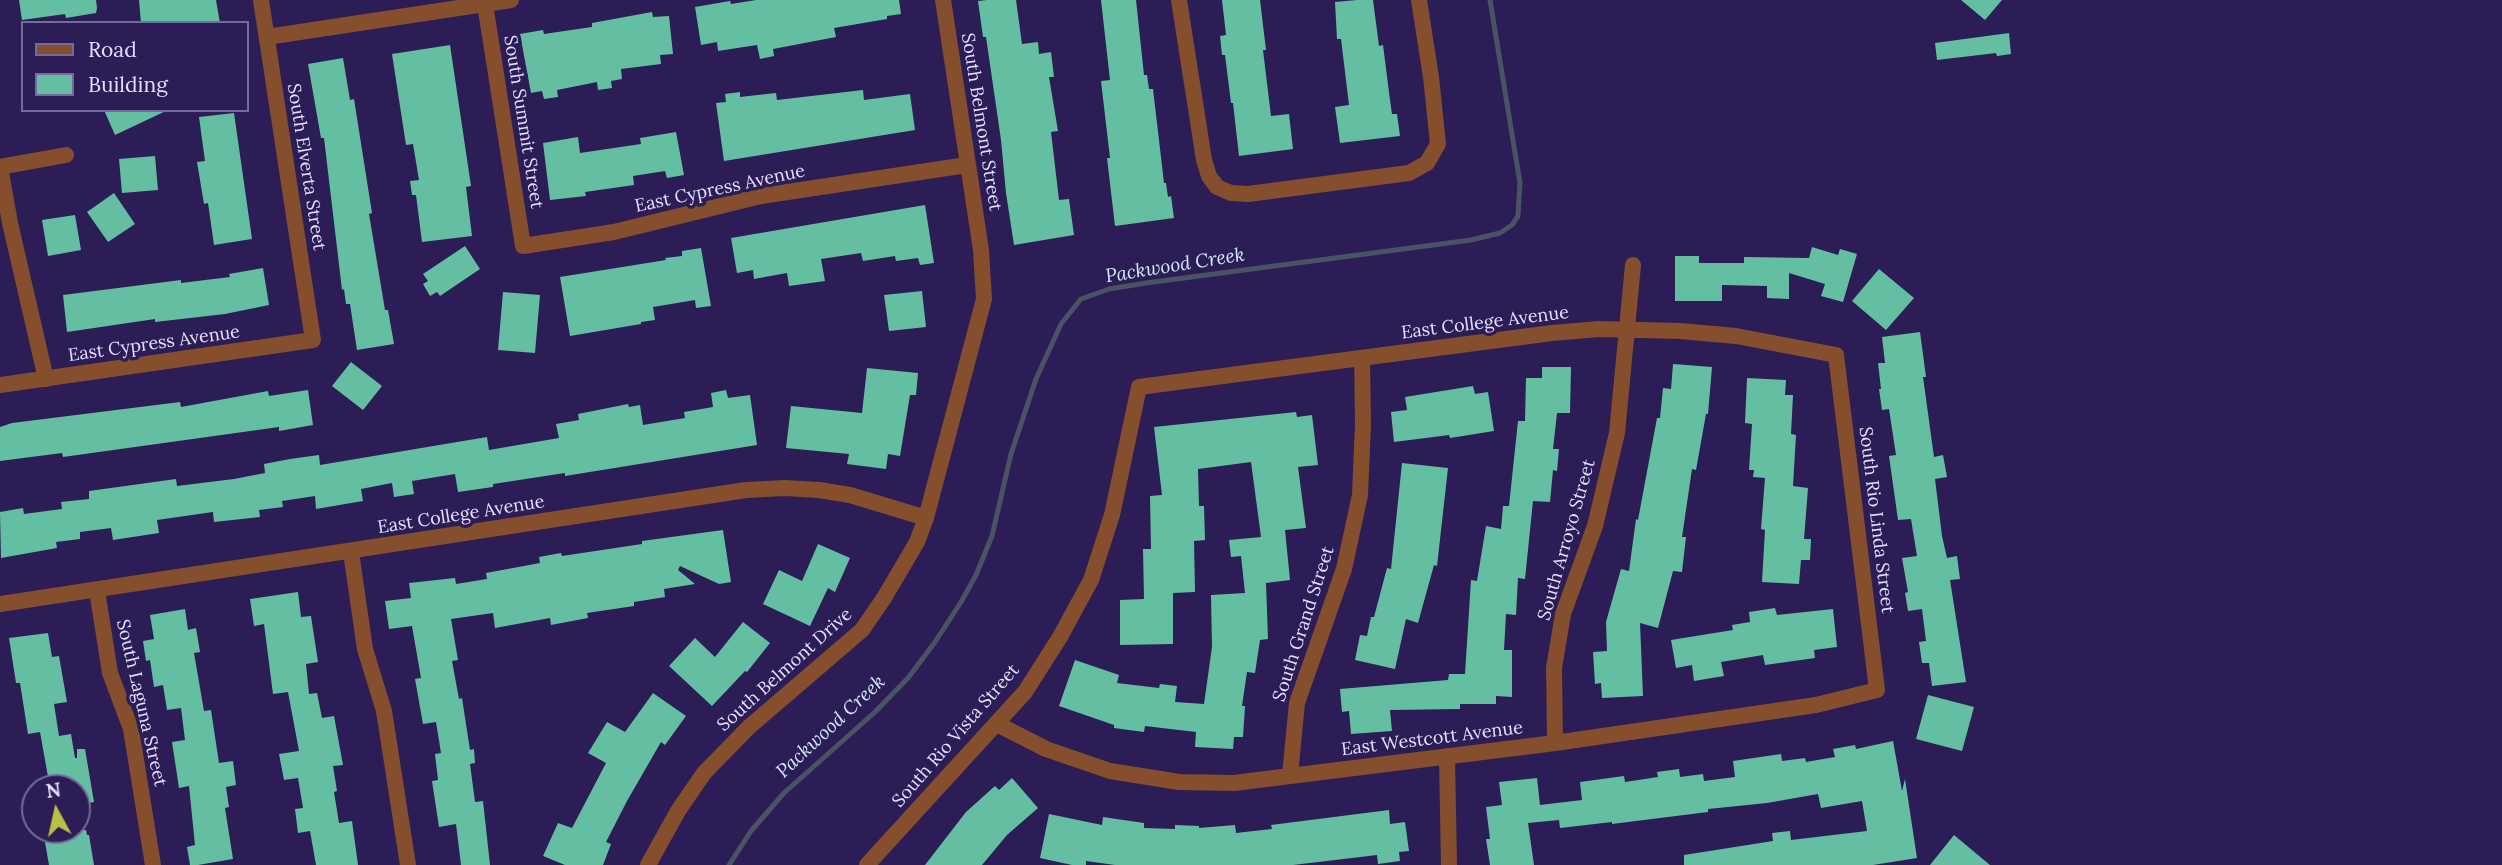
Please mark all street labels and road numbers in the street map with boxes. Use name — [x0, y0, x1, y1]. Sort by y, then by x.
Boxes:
street label: South Belmont Street — [956, 31, 1006, 213]
street label: South Summit Street — [499, 34, 547, 210]
street label: South Elverta Street — [282, 82, 330, 252]
street label: East Cypress Avenue — [633, 160, 807, 218]
street label: East College Avenue — [1400, 302, 1570, 344]
street label: East Cypress Avenue — [67, 321, 241, 367]
street label: South Rio Linda Street — [1854, 425, 1898, 615]
street label: South Arroyo Street — [1534, 457, 1600, 623]
street label: East College Avenue — [376, 491, 546, 539]
street label: South Grand Street — [1269, 544, 1339, 704]
street label: South Belmont Drive — [713, 604, 857, 736]
street label: South Laguna Street — [111, 617, 171, 789]
street label: South Rio Vista Street — [888, 660, 1024, 812]
street label: East Westcott Avenue — [1340, 717, 1524, 761]

